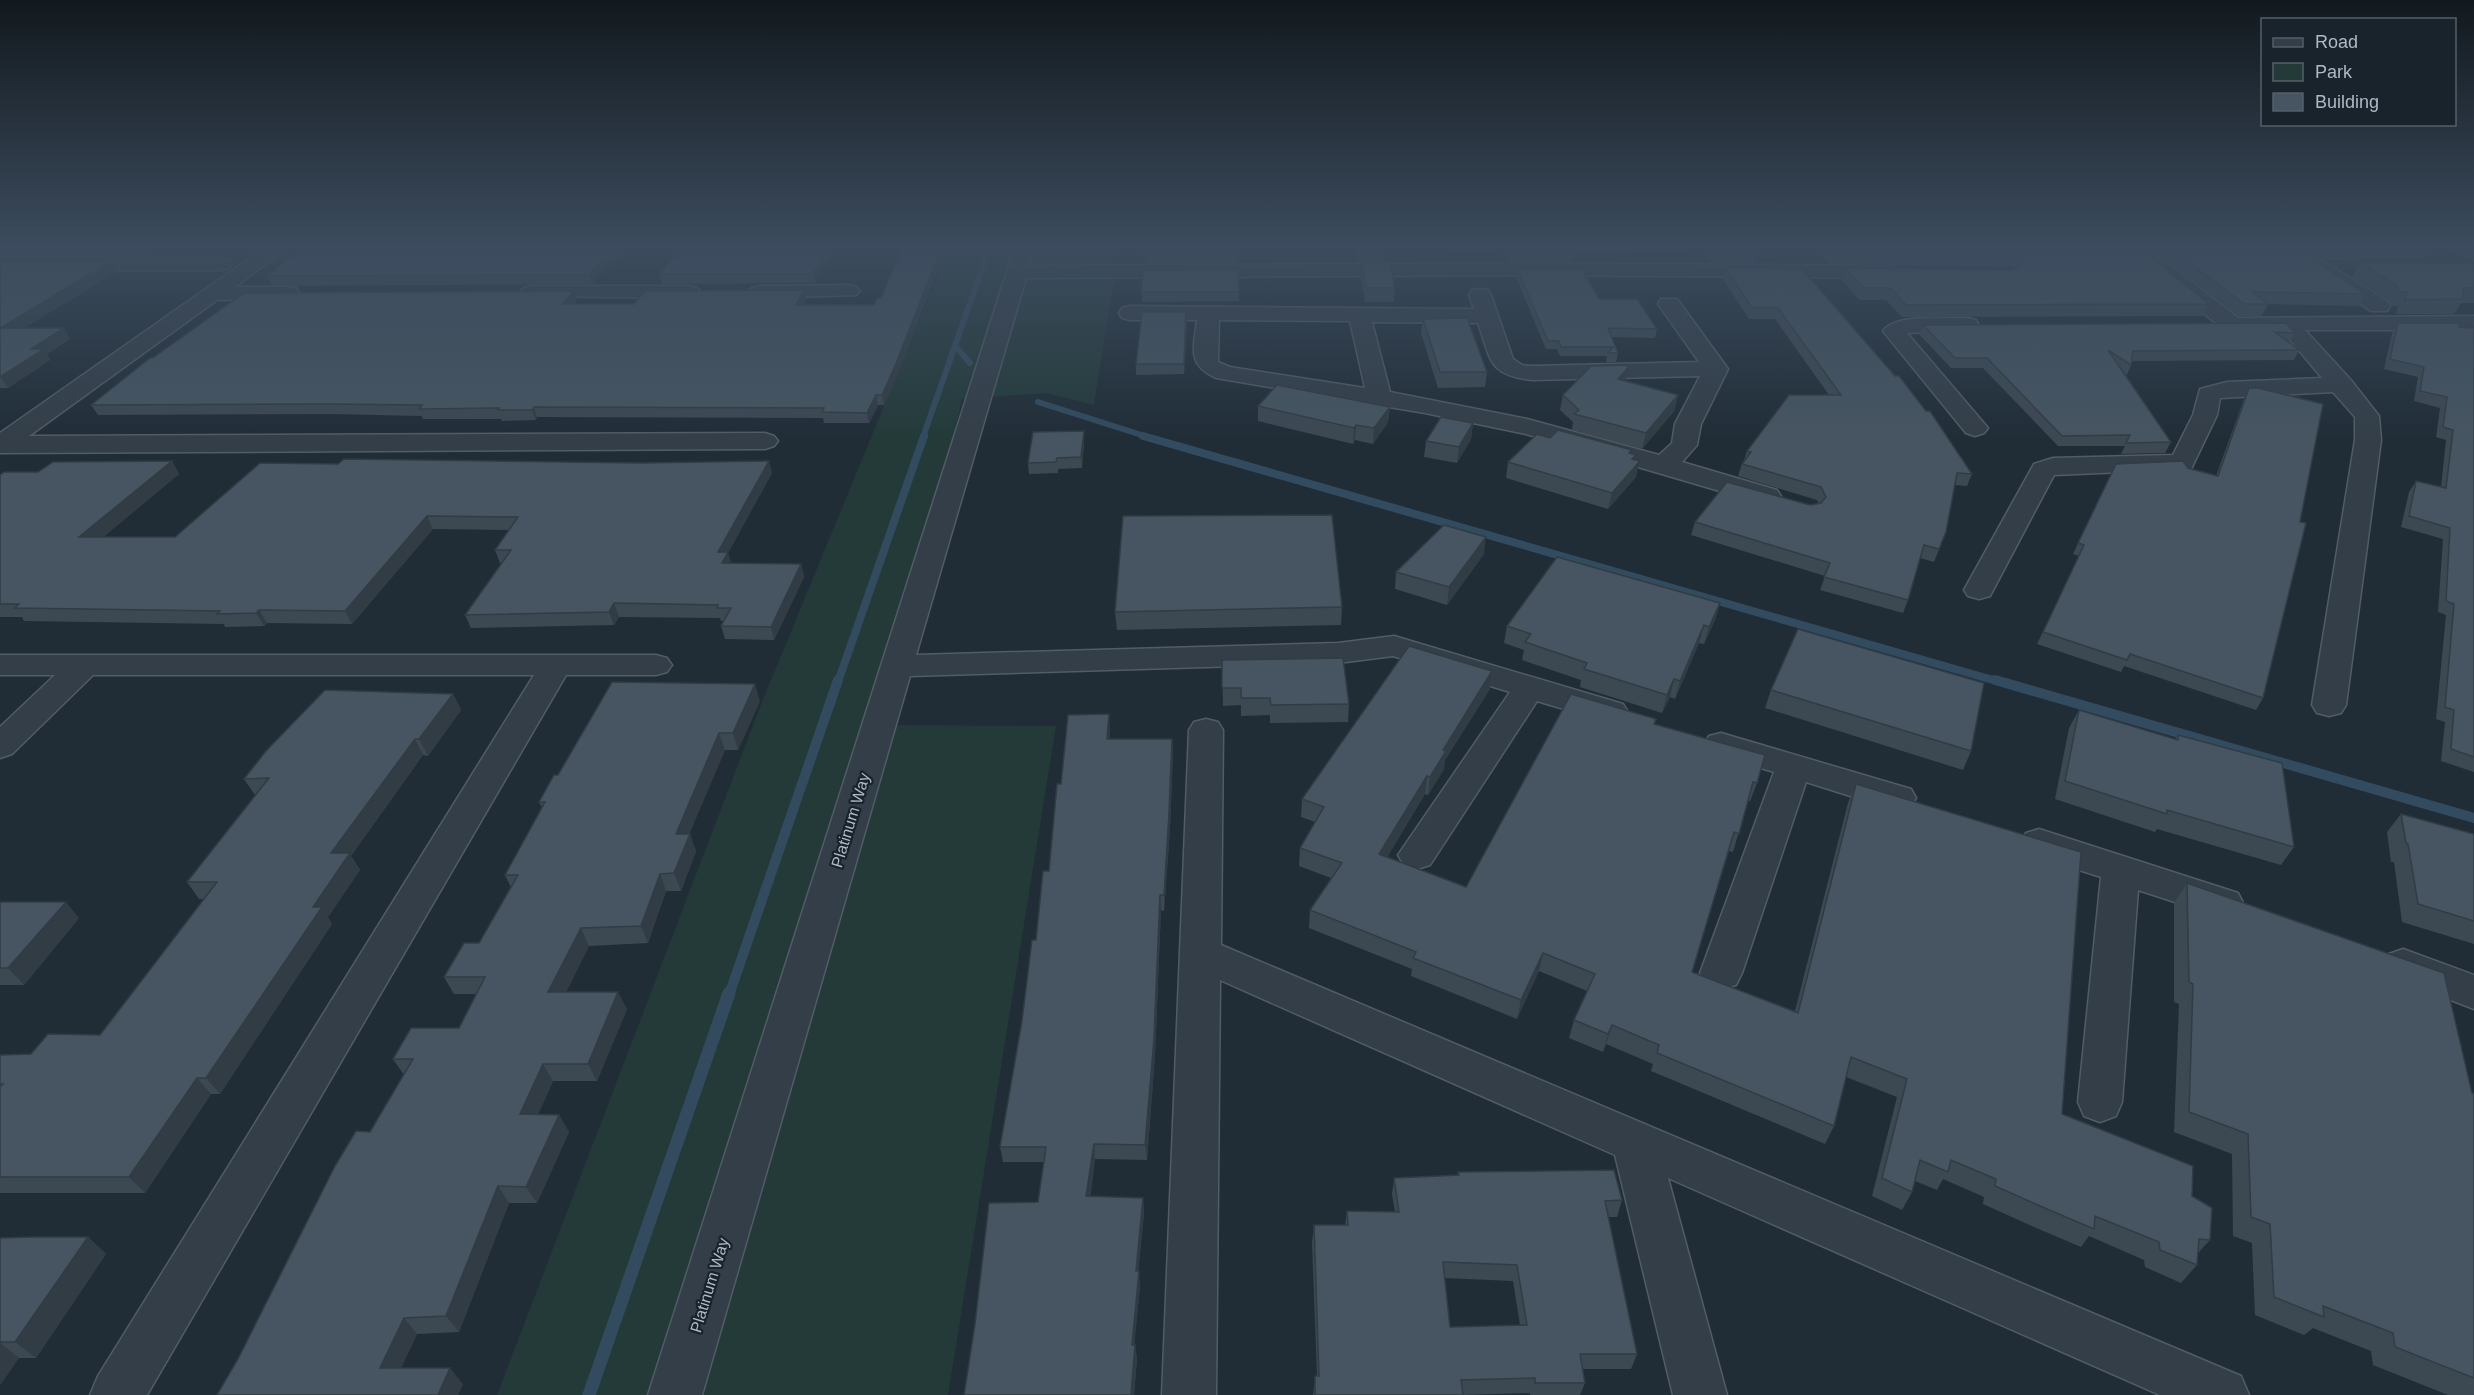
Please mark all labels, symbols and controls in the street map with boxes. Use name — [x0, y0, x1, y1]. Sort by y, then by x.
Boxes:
legend — [2261, 18, 2456, 126]
text: Road — [2315, 32, 2358, 52]
text: Park — [2315, 62, 2353, 82]
text: Building — [2315, 92, 2379, 112]
street label: Platinum Way — [828, 771, 873, 870]
street label: Platinum Way — [687, 1236, 732, 1335]

